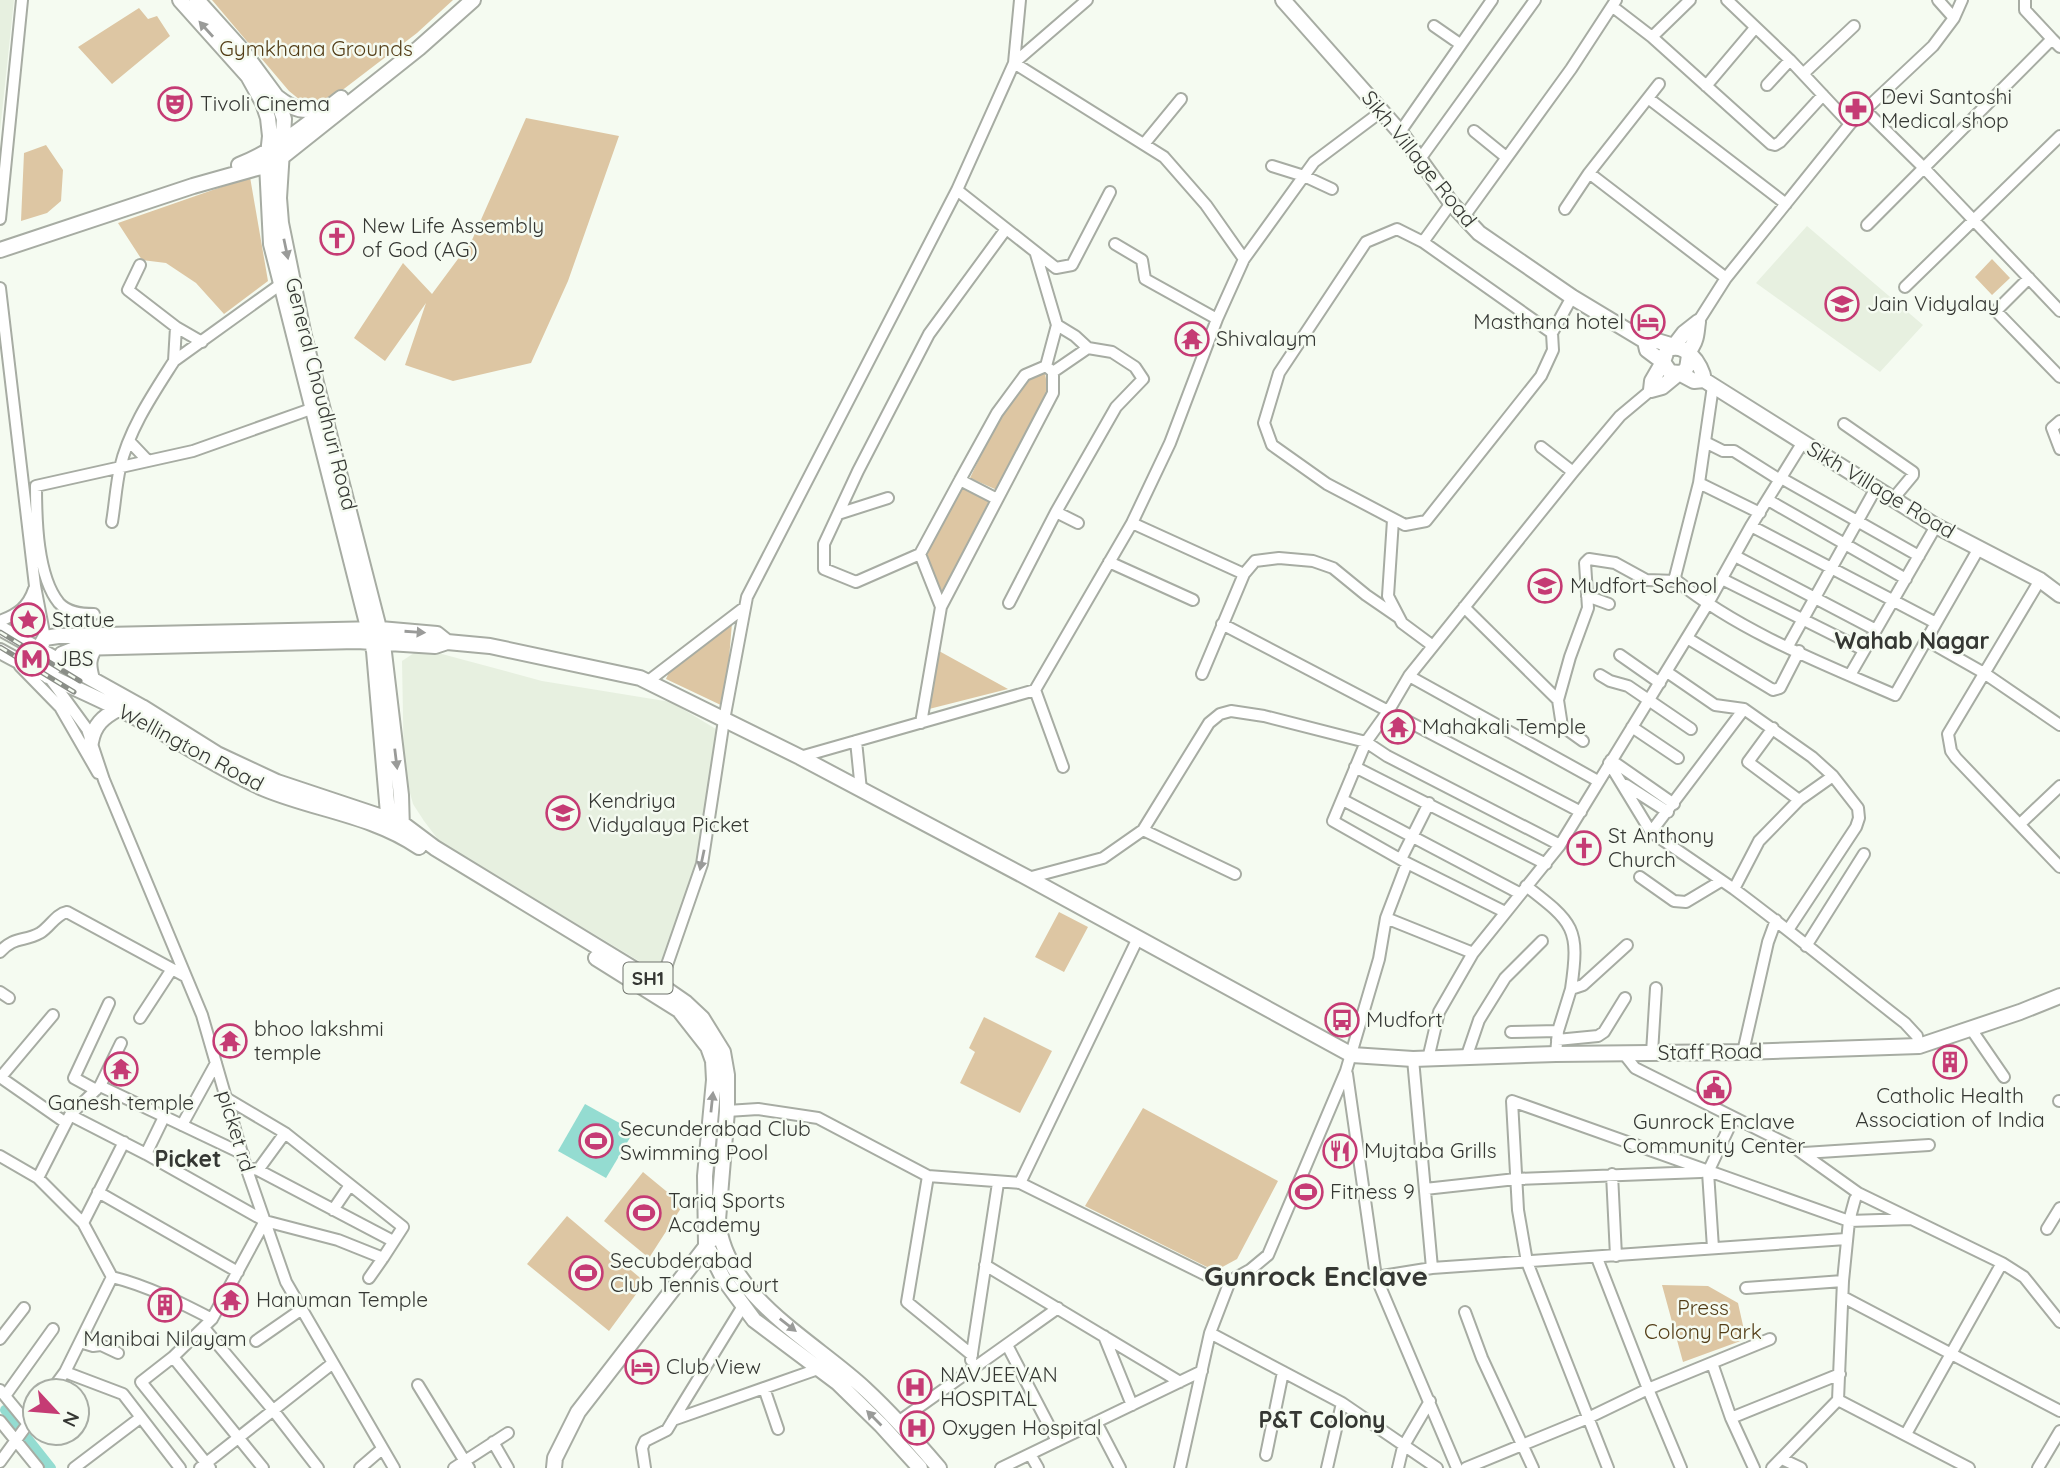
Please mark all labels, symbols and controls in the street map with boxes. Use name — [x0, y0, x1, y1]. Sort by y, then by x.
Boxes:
one-way arrow — [199, 20, 214, 37]
park label: Gymkhana Grounds — [219, 35, 413, 61]
place label: Devi Santoshi Medical shop — [1881, 83, 2012, 133]
theatre icon: Tivoli Cinema — [156, 85, 194, 123]
street label: Sikh Village Road — [1357, 85, 1483, 232]
place label: Tivoli Cinema — [200, 90, 330, 116]
pharmacy icon: Devi Santoshi Medical shop — [1837, 90, 1875, 128]
place label: New Life Assembly of God (AG) — [362, 212, 544, 262]
church icon: New Life Assembly of God (AG) — [318, 219, 356, 257]
one-way arrow — [281, 238, 292, 260]
street label: General Choudhuri Road — [280, 275, 363, 513]
school or university icon: Jain Vidyalay — [1823, 285, 1861, 323]
place label: Jain Vidyalay — [1867, 290, 1999, 316]
hotel icon: Masthana hotel — [1629, 303, 1667, 341]
place label: Masthana hotel — [1473, 308, 1624, 334]
temple icon: Shivalaym — [1173, 320, 1211, 358]
place label: Shivalaym — [1216, 325, 1317, 351]
street label: Sikh Village Road — [1803, 435, 1960, 544]
school or university icon: Mudfort School — [1526, 567, 1564, 605]
place label: Mudfort School — [1570, 572, 1717, 598]
place icon: Statue — [9, 601, 47, 639]
place label: Statue — [52, 606, 115, 632]
district label: Wahab Nagar — [1834, 626, 1990, 655]
one-way arrow — [404, 627, 426, 638]
metro station icon: JBS — [13, 640, 51, 678]
place label: JBS — [56, 645, 94, 671]
street label: Wellington Road — [114, 698, 269, 796]
temple icon: Mahakali Temple — [1379, 708, 1417, 746]
place label: Mahakali Temple — [1422, 713, 1586, 739]
one-way arrow — [391, 748, 402, 770]
place label: Kendriya Vidyalaya Picket — [588, 787, 749, 837]
school or university icon: Kendriya Vidyalaya Picket — [544, 794, 582, 832]
place label: St Anthony Church — [1608, 822, 1714, 872]
church icon: St Anthony Church — [1565, 829, 1603, 867]
one-way arrow — [696, 849, 707, 871]
road number: SH1 — [624, 962, 672, 994]
bus stop icon: Mudfort — [1323, 1001, 1361, 1039]
place label: Mudfort — [1366, 1006, 1443, 1032]
place label: bhoo lakshmi temple — [254, 1015, 384, 1065]
temple icon: bhoo lakshmi temple — [211, 1022, 249, 1060]
street label: Staff Road — [1657, 1037, 1763, 1065]
building icon: Catholic Health Association of India — [1931, 1043, 1969, 1081]
temple icon: Ganesh temple — [102, 1050, 140, 1088]
public building icon: Gunrock Enclave Community Center — [1695, 1069, 1733, 1107]
place label: Catholic Health Association of India — [1855, 1082, 2045, 1132]
street label: picket rd — [212, 1087, 262, 1175]
place label: Ganesh temple — [48, 1089, 194, 1115]
one-way arrow — [707, 1091, 718, 1113]
place label: Gunrock Enclave Community Center — [1623, 1108, 1805, 1158]
place label: Secunderabad Club Swimming Pool — [620, 1115, 811, 1165]
sports icon: Secunderabad Club Swimming Pool — [577, 1122, 615, 1160]
restaurant icon: Mujtaba Grills — [1321, 1132, 1359, 1170]
place label: Mujtaba Grills — [1364, 1137, 1497, 1163]
district label: Picket — [155, 1144, 221, 1173]
sports icon: Fitness 9 — [1287, 1173, 1325, 1211]
place label: Fitness 9 — [1330, 1178, 1415, 1204]
place label: Tariq Sports Academy — [668, 1187, 785, 1237]
sports icon: Tariq Sports Academy — [625, 1194, 663, 1232]
place label: Secubderabad Club Tennis Court — [610, 1247, 779, 1297]
sports icon: Secubderabad Club Tennis Court — [567, 1254, 605, 1292]
district label: Gunrock Enclave — [1204, 1258, 1428, 1293]
temple icon: Hanuman Temple — [212, 1281, 250, 1319]
building icon: Manibai Nilayam — [146, 1286, 184, 1324]
place label: Hanuman Temple — [256, 1286, 428, 1312]
park label: Press Colony Park — [1644, 1294, 1762, 1344]
one-way arrow — [779, 1318, 797, 1333]
place label: Manibai Nilayam — [83, 1325, 247, 1351]
hotel icon: Club View — [623, 1348, 661, 1386]
place label: Club View — [666, 1353, 761, 1379]
place label: NAVJEEVAN HOSPITAL — [940, 1361, 1058, 1411]
hospital icon: NAVJEEVAN HOSPITAL — [896, 1368, 934, 1406]
north arrow — [21, 1377, 91, 1447]
district label: P&T Colony — [1258, 1405, 1386, 1434]
text: N — [57, 1408, 85, 1431]
hospital icon: Oxygen Hospital — [898, 1409, 936, 1447]
one-way arrow — [866, 1410, 883, 1426]
place label: Oxygen Hospital — [942, 1414, 1102, 1440]

